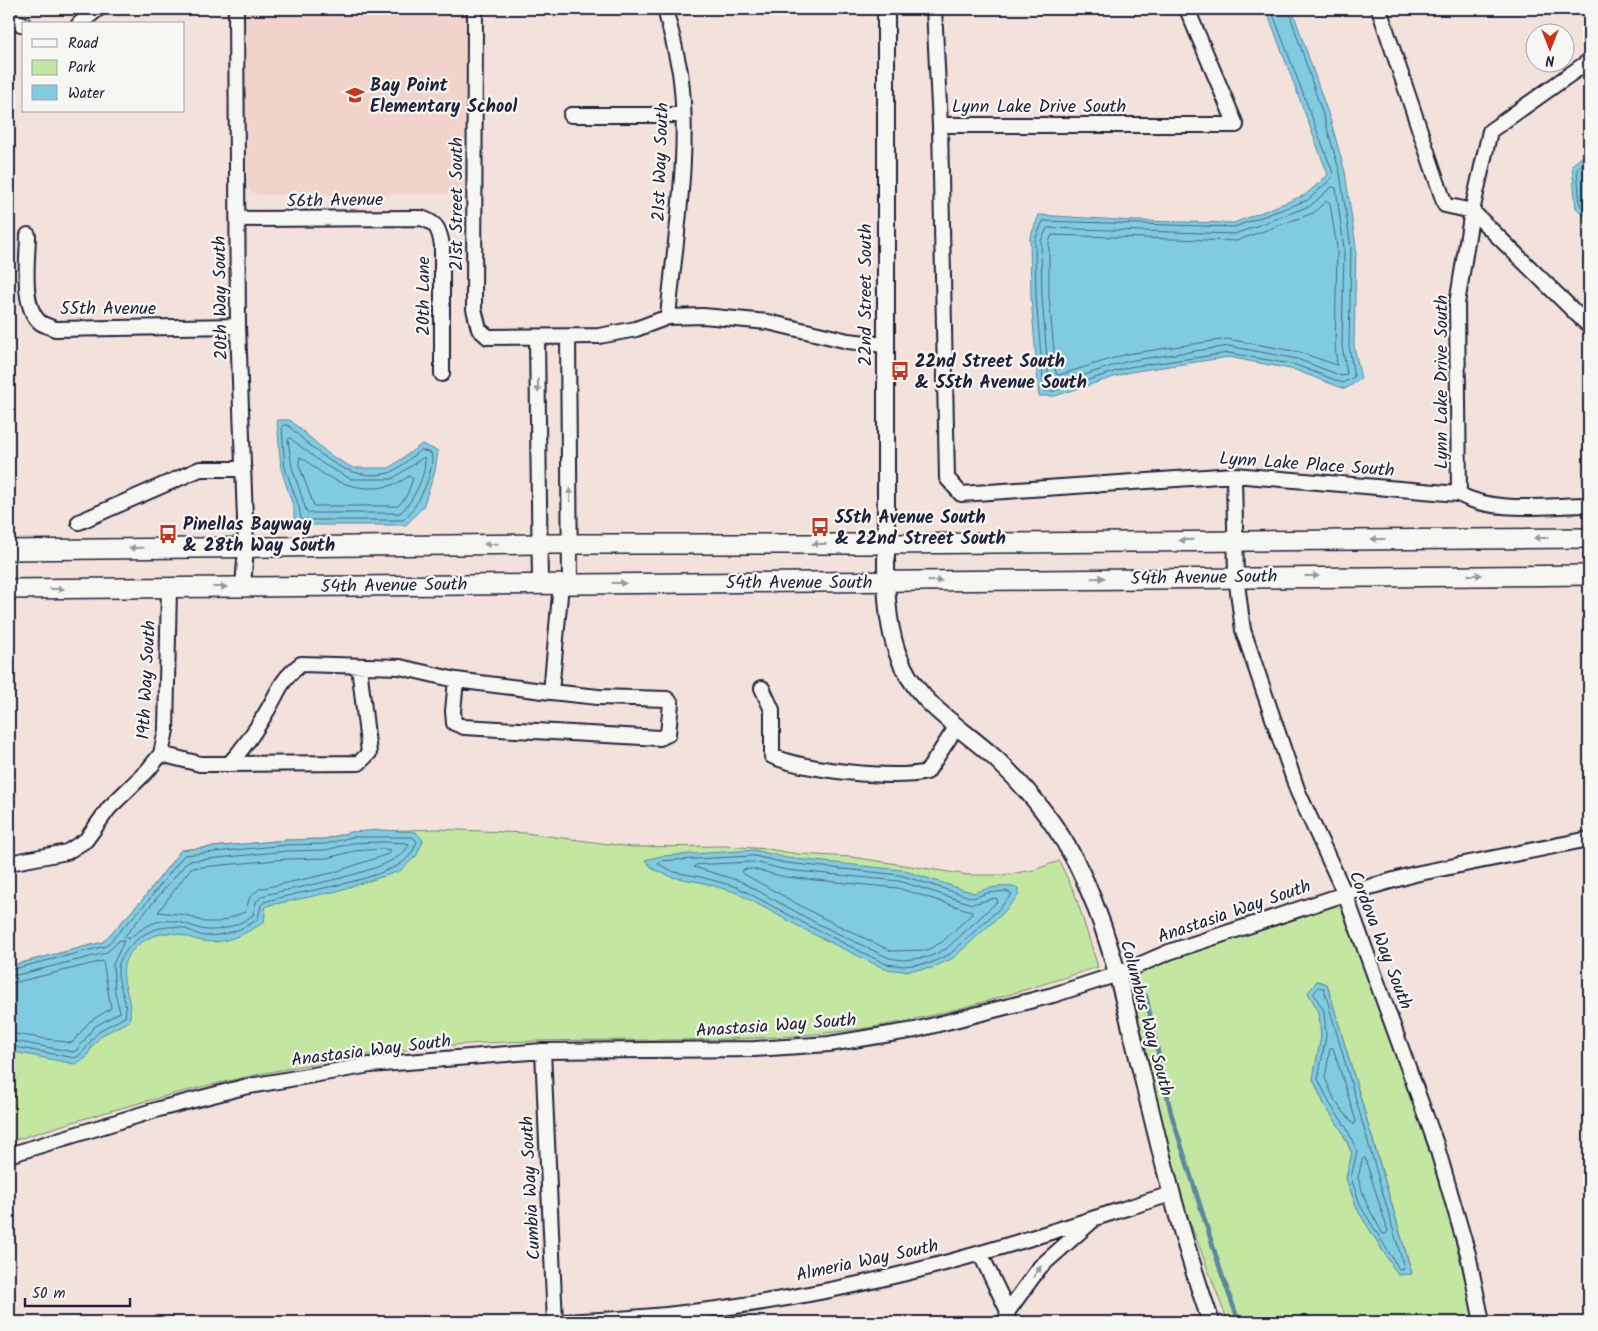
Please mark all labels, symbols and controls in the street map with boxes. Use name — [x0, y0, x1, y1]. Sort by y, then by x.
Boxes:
legend — [22, 22, 185, 112]
north arrow — [1526, 22, 1576, 72]
text: Road — [68, 32, 99, 56]
text: N — [1545, 49, 1554, 71]
text: Park — [68, 56, 96, 80]
place label: Bay Point Elementary School — [370, 72, 517, 122]
text: Water — [68, 82, 105, 106]
school or university icon: Bay Point Elementary School — [344, 84, 366, 106]
street label: Lynn Lake Drive South — [952, 93, 1126, 122]
street label: 21st Way South — [645, 102, 678, 222]
street label: 21st Street South — [443, 137, 472, 271]
street label: 56th Avenue — [287, 186, 384, 217]
street label: 22nd Street South — [852, 224, 881, 366]
street label: 20th Way South — [206, 236, 237, 360]
street label: 20th Lane — [410, 256, 439, 336]
street label: 55th Avenue — [60, 295, 156, 324]
street label: Lynn Lake Drive South — [1428, 295, 1457, 469]
place label: 22nd Street South & 55th Avenue South — [915, 348, 1087, 398]
bus stop icon: 22nd Street South & 55th Avenue South — [889, 360, 911, 382]
one-way arrow — [534, 378, 542, 394]
street label: Lynn Lake Place South — [1218, 445, 1396, 486]
one-way arrow — [565, 487, 573, 503]
place label: 55th Avenue South & 22nd Street South — [834, 504, 1006, 554]
place label: Pinellas Bayway & 28th Way South — [183, 511, 335, 561]
bus stop icon: 55th Avenue South & 22nd Street South — [809, 516, 831, 538]
bus stop icon: Pinellas Bayway & 28th Way South — [157, 523, 179, 545]
one-way arrow — [1532, 534, 1548, 542]
one-way arrow — [1370, 535, 1386, 543]
one-way arrow — [1178, 536, 1194, 544]
one-way arrow — [482, 540, 498, 548]
one-way arrow — [811, 540, 827, 548]
one-way arrow — [127, 544, 143, 552]
street label: 54th Avenue South — [1130, 563, 1278, 594]
street label: 54th Avenue South — [726, 569, 872, 598]
street label: 54th Avenue South — [320, 571, 468, 602]
one-way arrow — [1467, 571, 1483, 579]
one-way arrow — [1305, 572, 1321, 580]
one-way arrow — [1090, 574, 1106, 582]
one-way arrow — [927, 577, 943, 585]
one-way arrow — [611, 579, 627, 587]
one-way arrow — [212, 583, 228, 591]
one-way arrow — [50, 584, 66, 592]
street label: 19th Way South — [130, 620, 165, 740]
street label: Cordova Way South — [1340, 867, 1419, 1014]
street label: Anastasia Way South — [1154, 873, 1315, 952]
street label: Columbus Way South — [1111, 937, 1180, 1100]
street label: Anastasia Way South — [695, 1006, 857, 1047]
street label: Anastasia Way South — [290, 1027, 453, 1076]
street label: Cumbia Way South — [513, 1115, 550, 1261]
street label: Almeria Way South — [793, 1232, 941, 1291]
one-way arrow — [1032, 1265, 1042, 1279]
scale bar — [25, 1276, 130, 1308]
text: 50 m — [32, 1282, 66, 1306]

